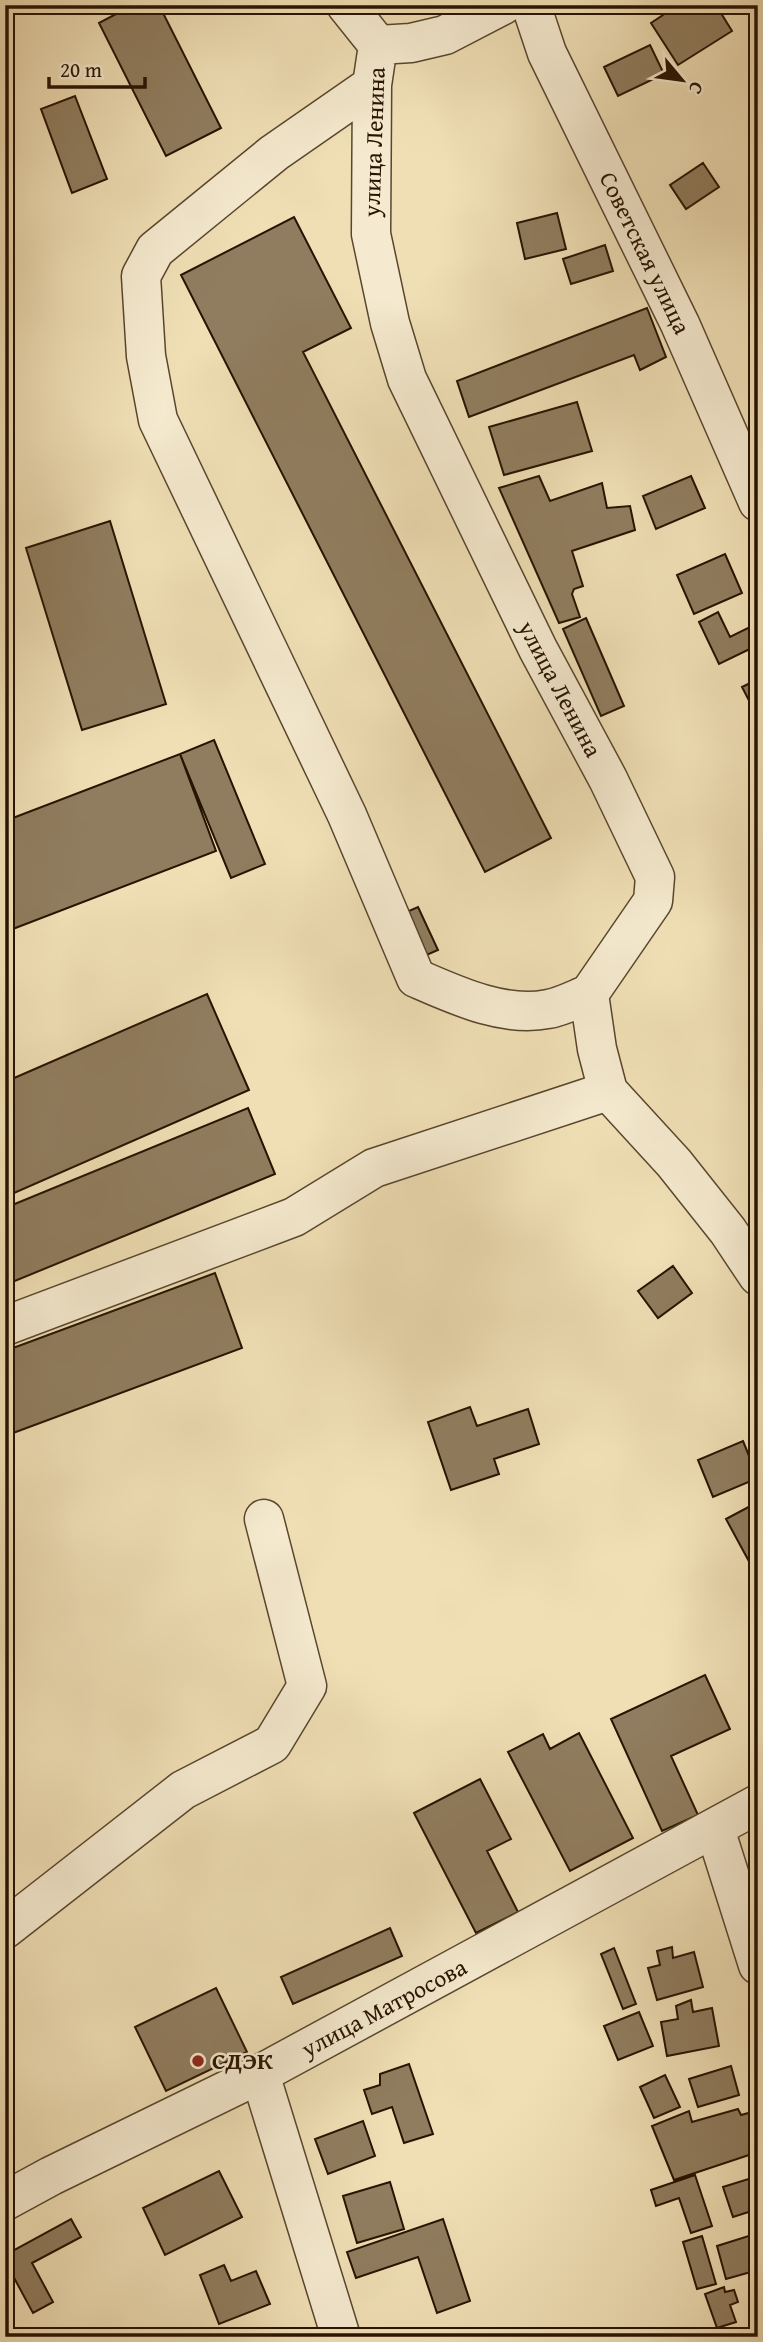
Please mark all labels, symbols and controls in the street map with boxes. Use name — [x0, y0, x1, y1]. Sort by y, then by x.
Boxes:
scale bar — [49, 46, 145, 90]
north arrow — [648, 46, 718, 116]
text: 20 m — [60, 54, 102, 85]
street label: улица Ленина — [353, 66, 394, 219]
text: С — [682, 77, 712, 100]
street label: Советская улица — [591, 166, 700, 340]
street label: улица Ленина — [509, 613, 611, 764]
street label: улица Матросова — [294, 1949, 473, 2066]
place label: СДЭК — [212, 2043, 273, 2078]
marker: СДЭК — [190, 2053, 206, 2069]

